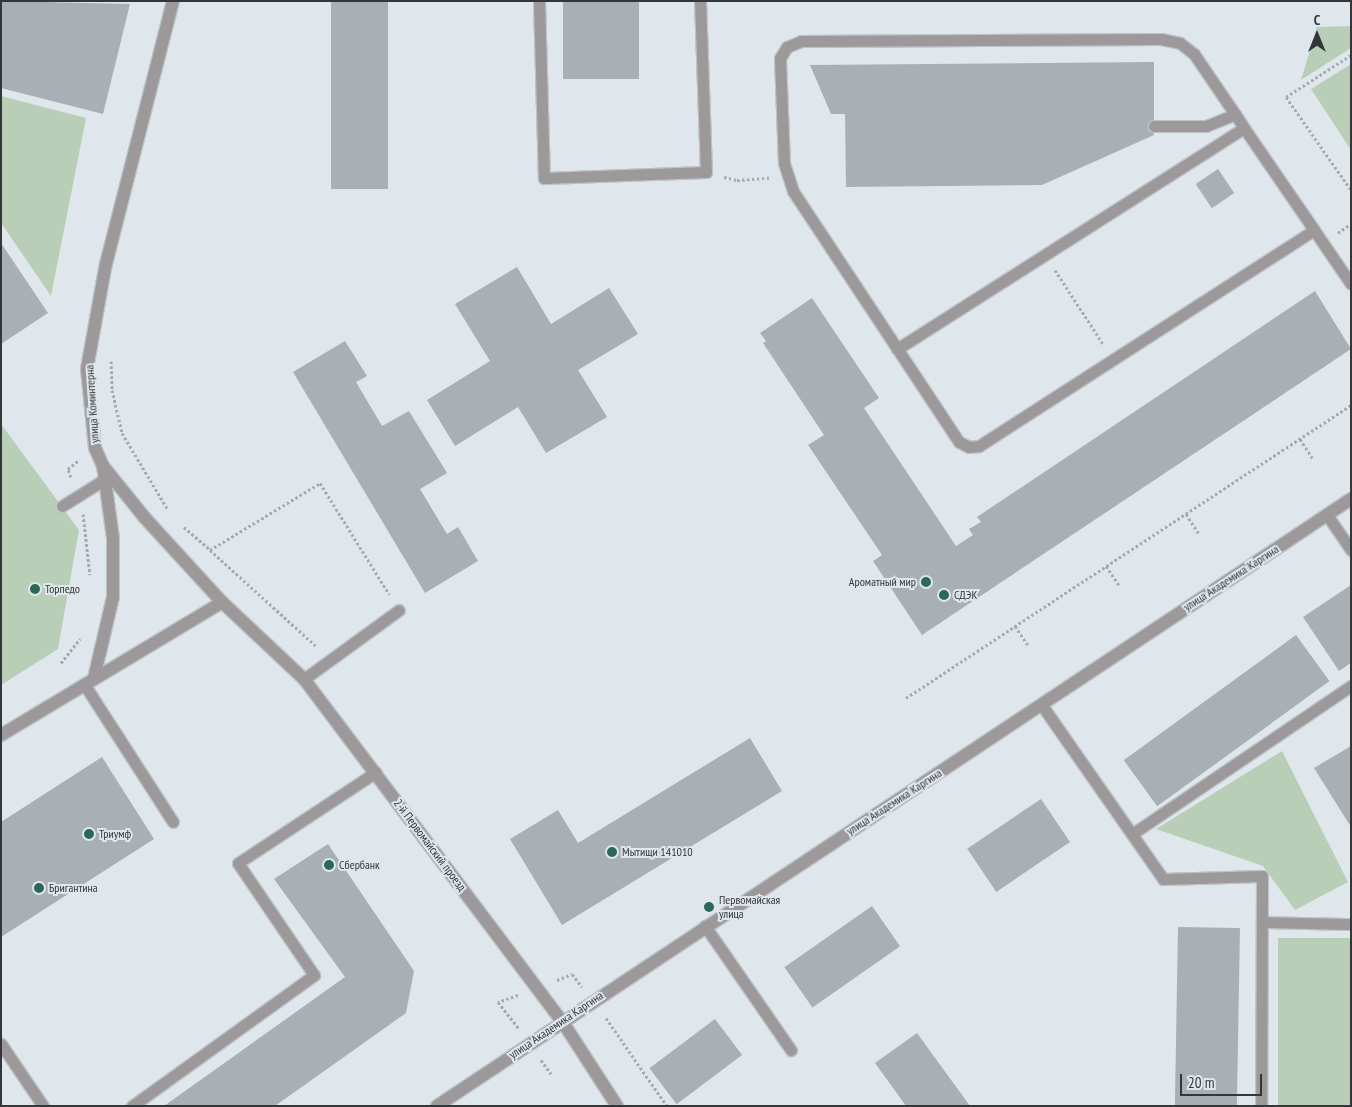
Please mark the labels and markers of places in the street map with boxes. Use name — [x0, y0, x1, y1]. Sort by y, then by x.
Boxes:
place label: Ароматный мир — [849, 575, 916, 589]
marker: Ароматный мир — [920, 576, 932, 588]
place label: Торпедо — [45, 582, 80, 596]
marker: Торпедо — [29, 583, 41, 595]
place label: СДЭК — [954, 588, 977, 602]
marker: СДЭК — [938, 589, 950, 601]
place label: Триумф — [99, 827, 131, 841]
marker: Триумф — [83, 828, 95, 840]
place label: Мытищи 141010 — [622, 845, 693, 859]
marker: Мытищи 141010 — [606, 846, 618, 858]
place label: Сбербанк — [339, 858, 380, 872]
marker: Сбербанк — [323, 859, 335, 871]
place label: Бригантина — [49, 881, 98, 895]
marker: Бригантина — [33, 882, 45, 894]
place label: Первомайская улица — [719, 893, 780, 921]
marker: Первомайская улица — [703, 901, 715, 913]

